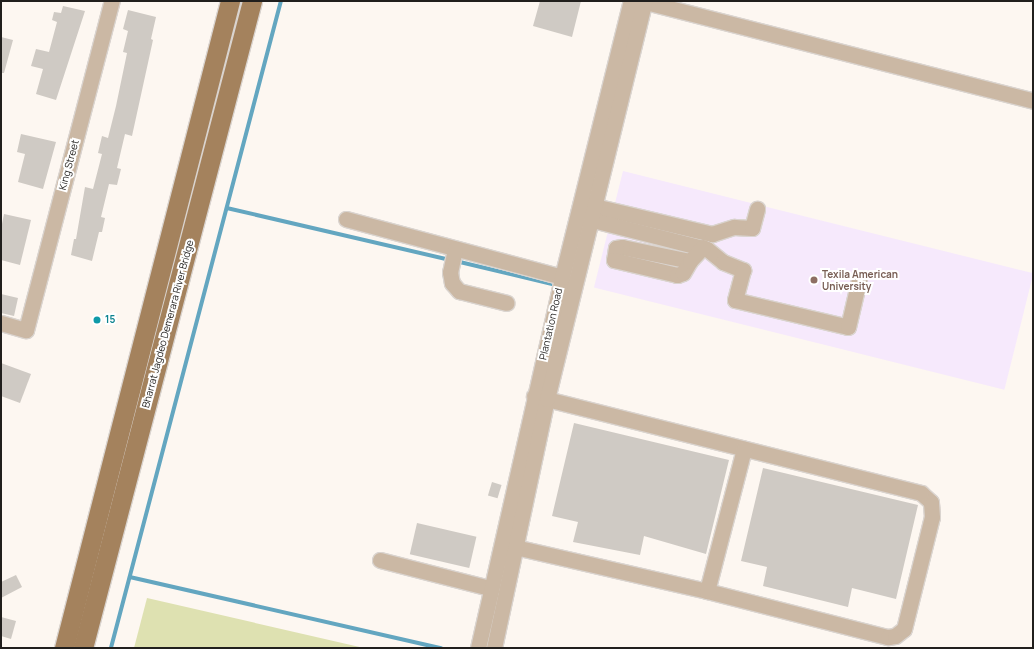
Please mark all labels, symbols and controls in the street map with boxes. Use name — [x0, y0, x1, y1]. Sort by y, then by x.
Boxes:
street label: King Street — [57, 139, 81, 191]
street label: Bharrat Jagdeo Demerara River Bridge — [140, 239, 196, 409]
place label: Texila American University — [822, 268, 898, 292]
marker: Texila American University — [809, 275, 819, 285]
street label: Plantation Road — [537, 287, 565, 361]
place label: 15 — [105, 314, 115, 326]
marker: 15 — [92, 315, 102, 325]

